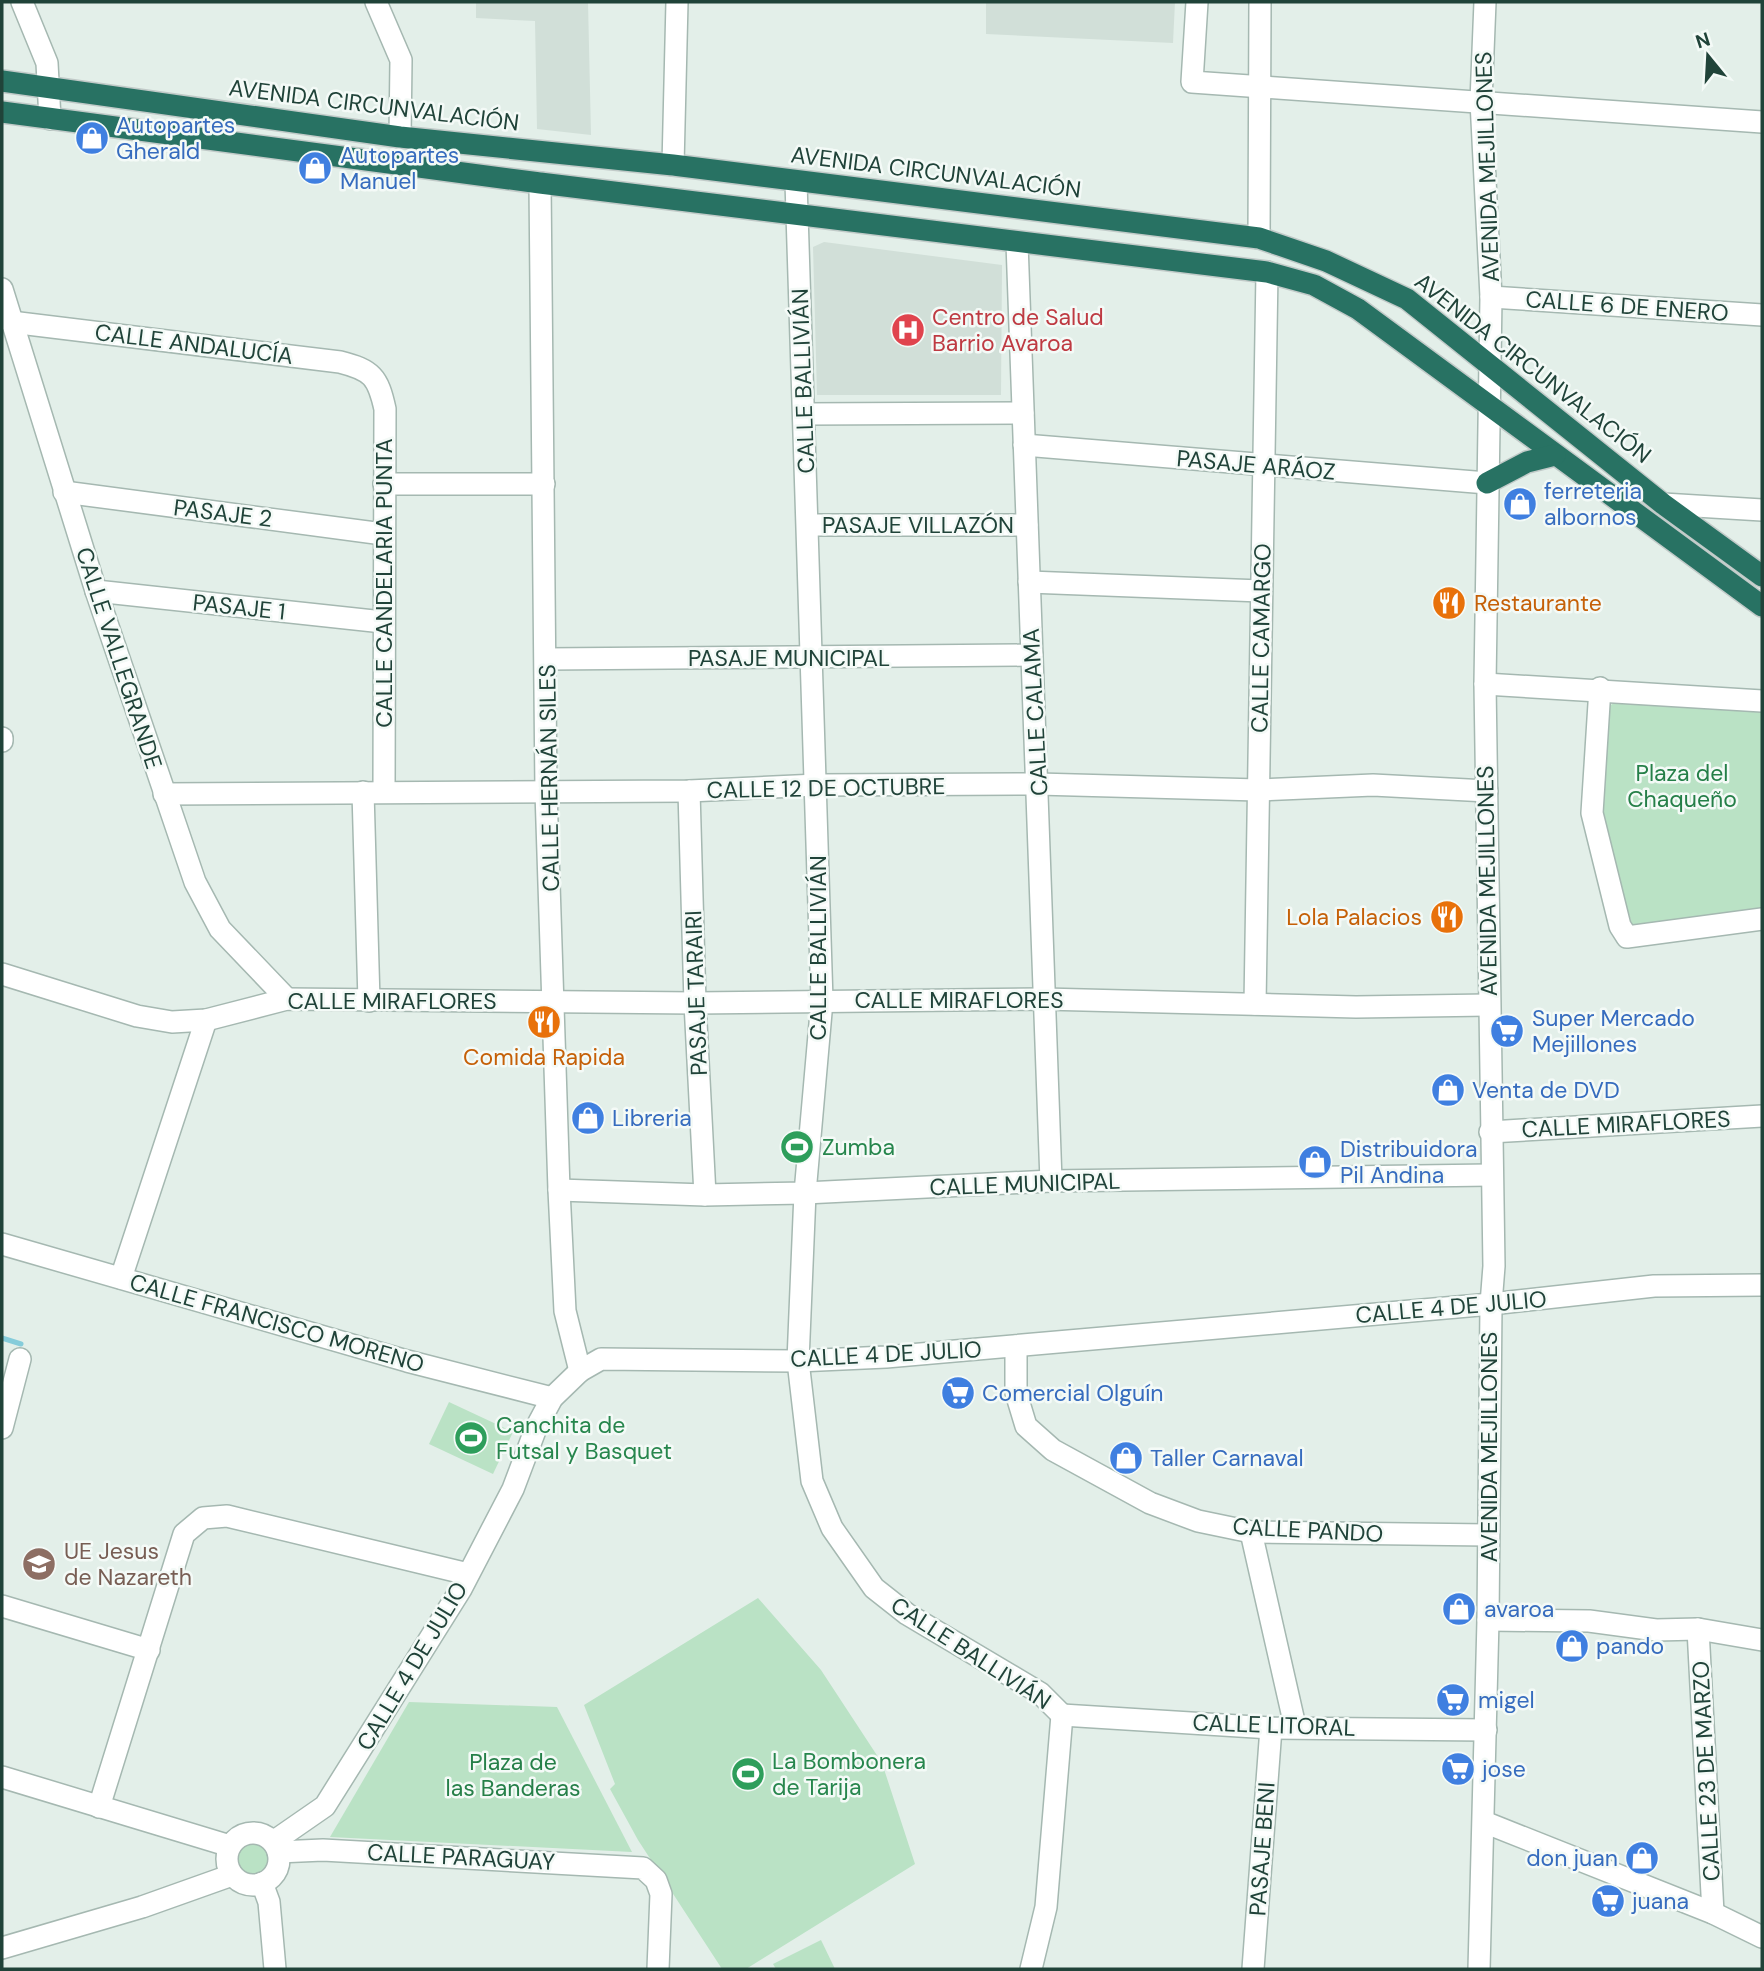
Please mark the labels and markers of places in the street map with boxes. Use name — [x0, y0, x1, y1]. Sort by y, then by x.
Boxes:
place label: Autopartes Gherald — [116, 110, 235, 166]
shop icon: Autopartes Gherald — [73, 119, 111, 157]
place label: Autopartes Manuel — [340, 140, 459, 196]
shop icon: Autopartes Manuel — [296, 149, 334, 187]
place label: Centro de Salud Barrio Avaroa — [932, 302, 1104, 358]
hospital icon: Centro de Salud Barrio Avaroa — [889, 311, 927, 349]
place label: ferreteria albornos — [1544, 476, 1642, 532]
shop icon: ferreteria albornos — [1501, 485, 1539, 523]
restaurant icon: Restaurante — [1430, 584, 1468, 622]
place label: Restaurante — [1474, 588, 1602, 618]
restaurant icon: Lola Palacios — [1428, 898, 1466, 936]
place label: Lola Palacios — [1286, 902, 1422, 932]
restaurant icon: Comida Rapida — [525, 1003, 563, 1041]
place label: Super Mercado Mejillones — [1532, 1003, 1695, 1059]
supermarket icon: Super Mercado Mejillones — [1488, 1012, 1526, 1050]
place label: Comida Rapida — [463, 1042, 625, 1072]
shop icon: Venta de DVD — [1429, 1071, 1467, 1109]
place label: Venta de DVD — [1472, 1075, 1620, 1105]
shop icon: Libreria — [569, 1099, 607, 1137]
place label: Libreria — [612, 1103, 692, 1133]
sports icon: Zumba — [778, 1128, 816, 1166]
place label: Zumba — [822, 1132, 895, 1162]
place label: Distribuidora Pil Andina — [1340, 1134, 1478, 1190]
shop icon: Distribuidora Pil Andina — [1296, 1143, 1334, 1181]
supermarket icon: Comercial Olguín — [939, 1374, 977, 1412]
place label: Comercial Olguín — [982, 1378, 1163, 1408]
place label: Canchita de Futsal y Basquet — [496, 1410, 672, 1466]
sports icon: Canchita de Futsal y Basquet — [452, 1419, 490, 1457]
shop icon: Taller Carnaval — [1107, 1439, 1145, 1477]
place label: Taller Carnaval — [1150, 1443, 1304, 1473]
place label: UE Jesus de Nazareth — [64, 1536, 192, 1592]
school or university icon: UE Jesus de Nazareth — [20, 1545, 58, 1583]
shop icon: avaroa — [1440, 1590, 1478, 1628]
place label: avaroa — [1484, 1594, 1554, 1624]
shop icon: pando — [1553, 1627, 1591, 1665]
place label: pando — [1596, 1631, 1664, 1661]
supermarket icon: migel — [1434, 1681, 1472, 1719]
place label: migel — [1478, 1685, 1535, 1715]
place label: La Bombonera de Tarija — [772, 1746, 926, 1802]
supermarket icon: jose — [1439, 1750, 1477, 1788]
place label: jose — [1481, 1754, 1526, 1784]
sports icon: La Bombonera de Tarija — [729, 1755, 767, 1793]
shop icon: don juan — [1623, 1839, 1661, 1877]
place label: don juan — [1526, 1843, 1618, 1873]
supermarket icon: juana — [1589, 1882, 1627, 1920]
place label: juana — [1631, 1886, 1689, 1916]

